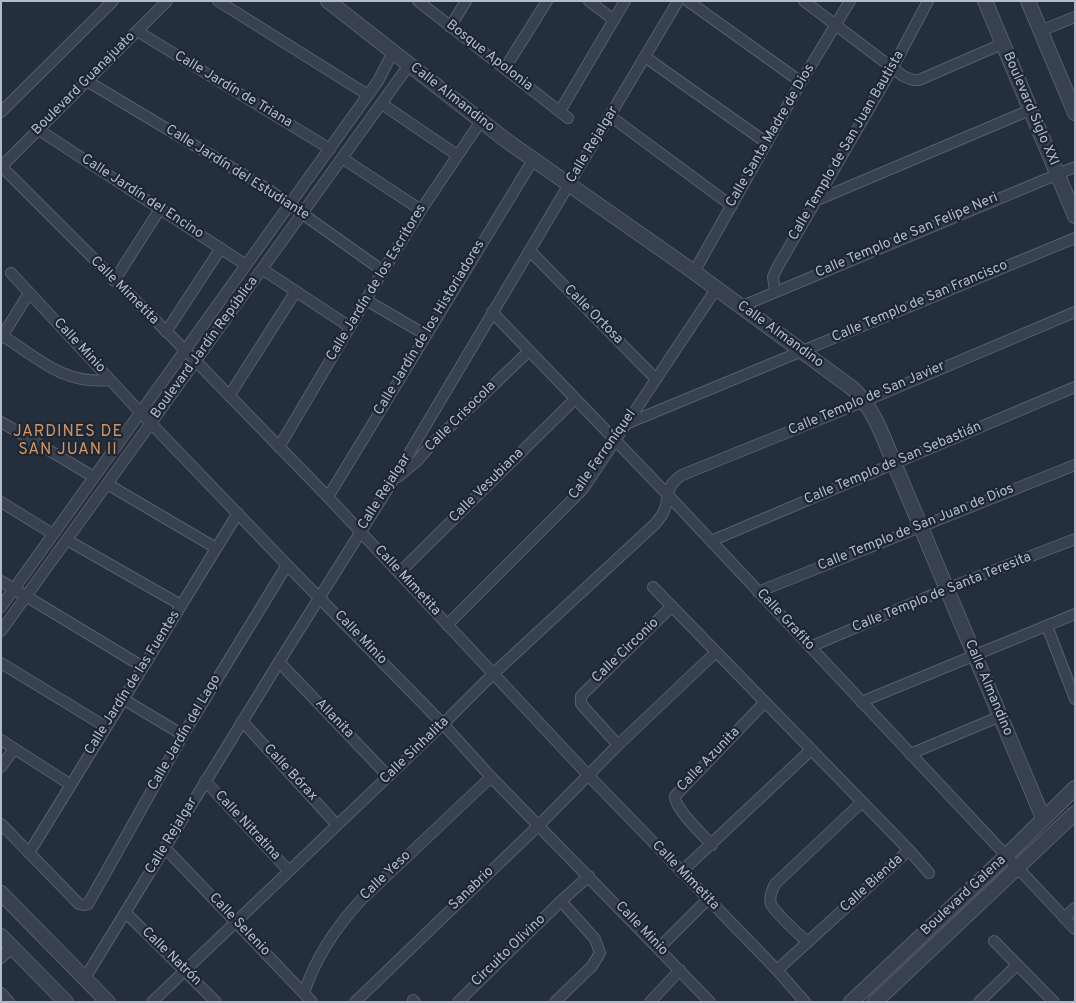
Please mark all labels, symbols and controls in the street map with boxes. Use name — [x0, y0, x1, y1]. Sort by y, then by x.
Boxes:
street label: Bosque Apolonia — [442, 17, 536, 95]
street label: Boulevard Guanajuato — [29, 29, 139, 139]
street label: Calle Jardín de Triana — [171, 48, 295, 132]
street label: Calle Templo de San Juan Bautista — [786, 48, 908, 244]
street label: Boulevard Siglo XXI — [998, 50, 1062, 168]
street label: Calle Almandino — [406, 60, 498, 136]
street label: Calle Santa Madre de Dios — [723, 62, 819, 210]
street label: Calle Rejalgar — [563, 104, 623, 186]
street label: Calle Jardín del Estudiante — [162, 122, 312, 224]
street label: Calle Jardín del Encino — [78, 151, 206, 243]
street label: Calle Templo de San Felipe Neri — [813, 190, 1001, 282]
street label: Calle Jardín de los Escritores — [323, 202, 431, 364]
street label: Calle Jardín de los Historiadores — [371, 237, 489, 419]
street label: Calle Mimetita — [86, 253, 162, 329]
street label: Calle Templo de San Francisco — [830, 257, 1010, 347]
street label: Boulevard Jardín República — [148, 274, 262, 422]
street label: Calle Ortosa — [560, 282, 626, 348]
street label: Calle Almandino — [734, 298, 826, 372]
street label: Calle Minio — [49, 315, 109, 377]
street label: Calle Templo de San Javier — [786, 358, 948, 440]
street label: Calle Crisocola — [422, 378, 500, 456]
street label: Calle Ferroníquel — [566, 407, 640, 503]
street label: Calle Templo de San Sebastián — [802, 419, 984, 509]
district label: JARDINES DE SAN JUAN II — [12, 423, 124, 461]
street label: Calle Vesubiana — [446, 445, 528, 527]
street label: Calle Rejalgar — [355, 451, 415, 533]
street label: Calle Templo de San Juan de Dios — [815, 481, 1017, 575]
street label: Calle Mimetita — [370, 542, 444, 620]
street label: Calle Templo de Santa Teresita — [850, 549, 1034, 637]
street label: Calle Grafito — [752, 586, 818, 654]
street label: Calle Minio — [330, 607, 390, 669]
street label: Calle Jardín de las Fuentes — [82, 608, 184, 758]
street label: Calle Circonio — [589, 615, 663, 687]
street label: Calle Almandino — [960, 637, 1016, 739]
street label: Calle Jardín del Lago — [145, 672, 225, 794]
street label: Allanita — [311, 696, 357, 742]
street label: Calle Sinhalita — [377, 714, 453, 788]
street label: Calle Azunita — [674, 724, 744, 796]
street label: Calle Bórax — [259, 741, 321, 805]
street label: Calle Nitratina — [211, 788, 283, 864]
street label: Calle Rejalgar — [142, 795, 202, 877]
street label: Calle Mimetita — [648, 838, 722, 914]
street label: Calle Yeso — [357, 848, 415, 904]
street label: Calle Bienda — [837, 852, 907, 916]
street label: Boulevard Galena — [918, 852, 1010, 940]
street label: Sanabrio — [446, 864, 498, 914]
street label: Calle Selenio — [205, 890, 273, 960]
street label: Calle Minio — [611, 898, 671, 960]
street label: Circuito Olivino — [469, 911, 549, 991]
street label: Calle Natrón — [138, 924, 204, 990]

